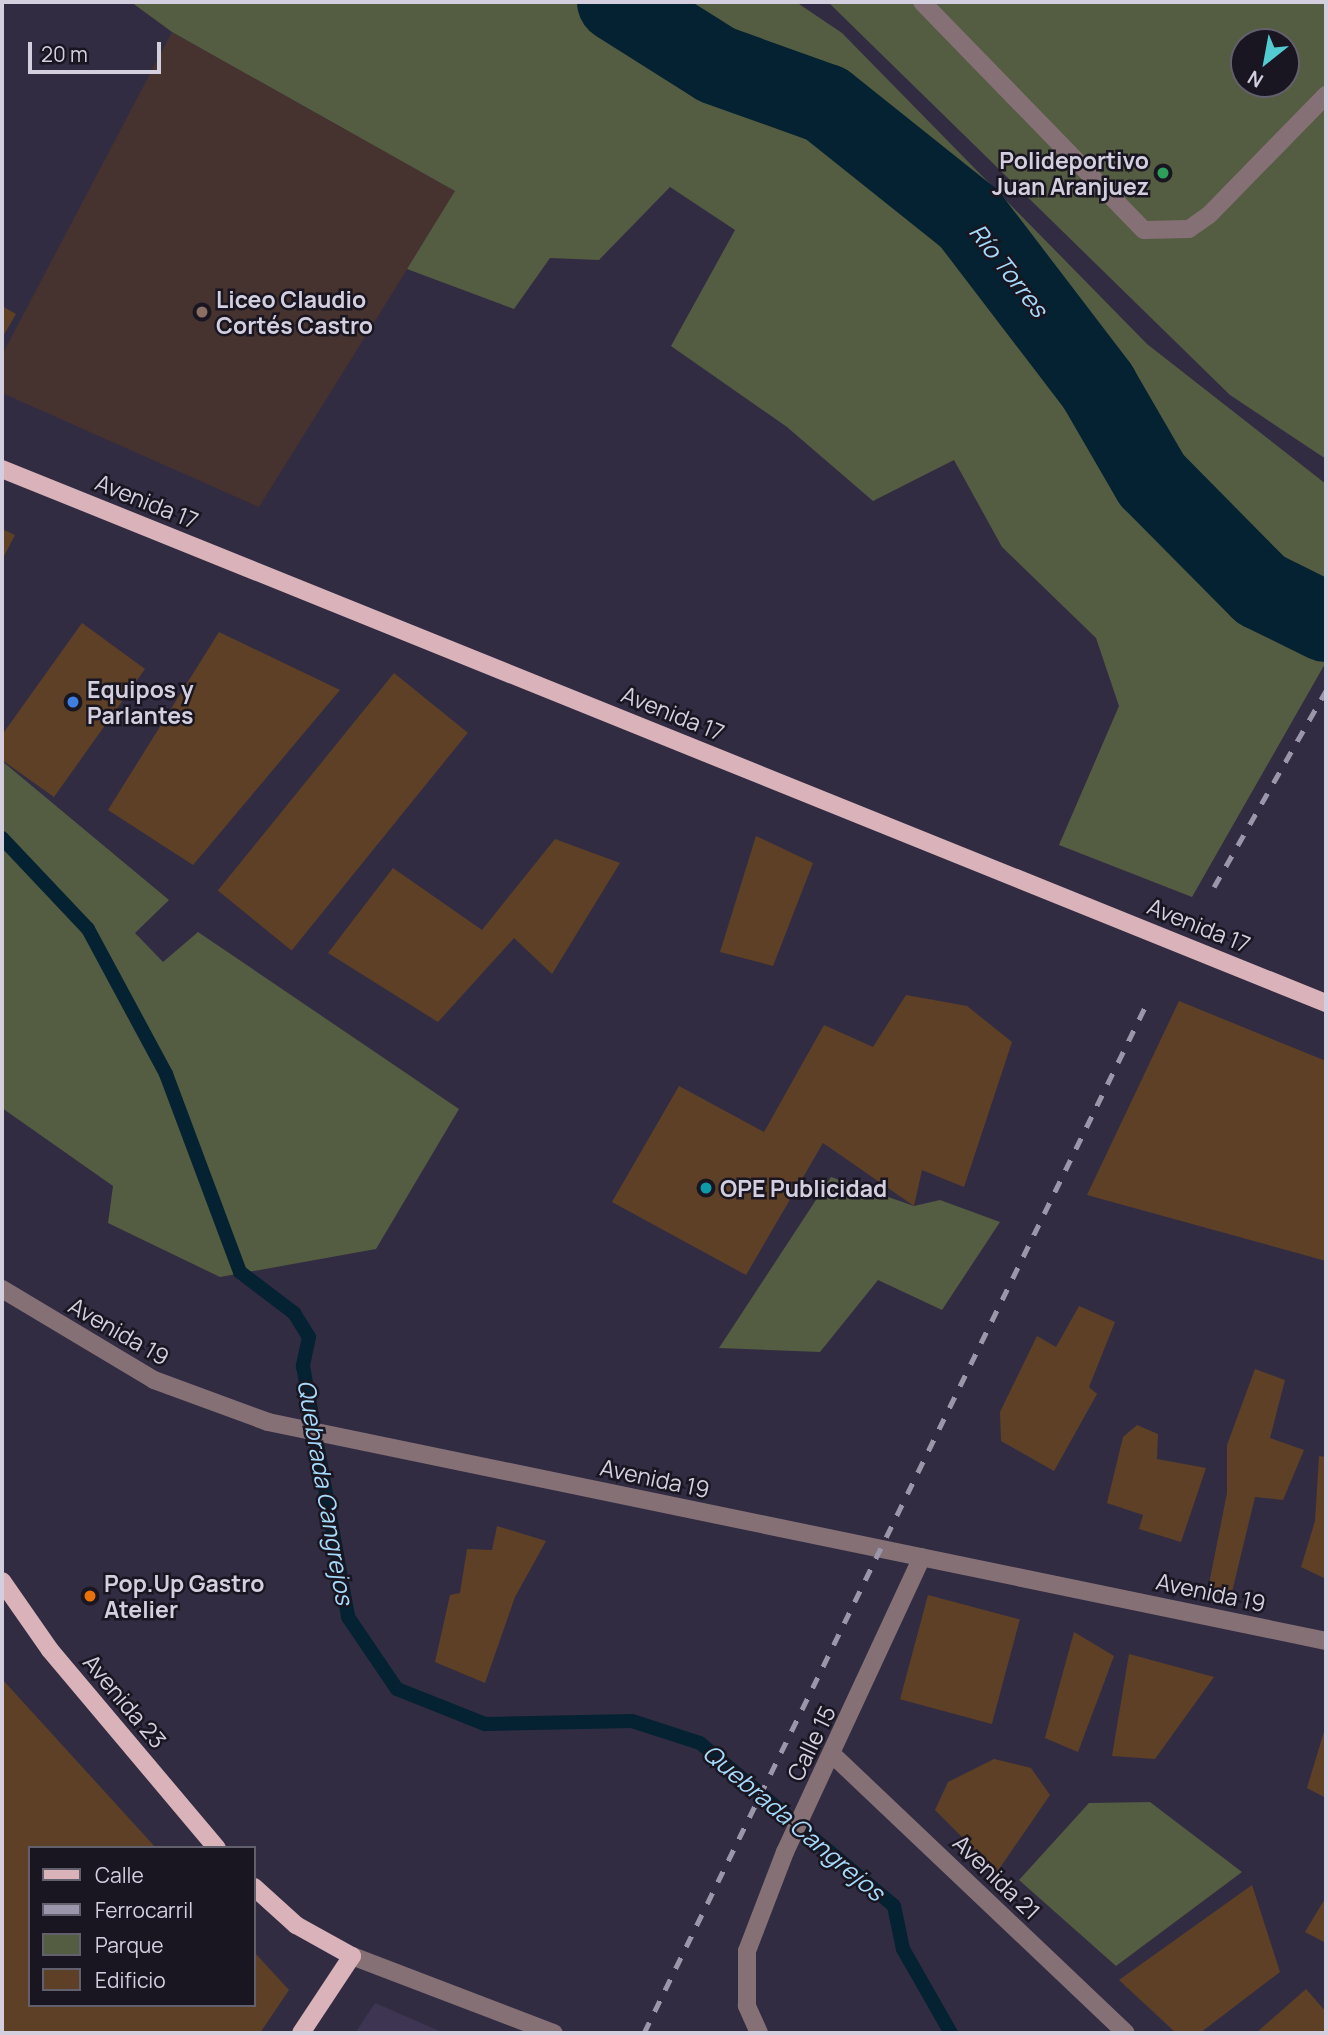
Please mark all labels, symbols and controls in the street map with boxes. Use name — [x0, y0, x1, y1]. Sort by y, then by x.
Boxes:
scale bar — [32, 28, 164, 72]
north arrow — [1230, 28, 1300, 98]
text: 20 m — [41, 40, 88, 68]
text: N — [1243, 65, 1268, 94]
place label: Polideportivo Juan Aranjuez — [992, 146, 1149, 200]
marker: Polideportivo Juan Aranjuez — [1155, 165, 1171, 181]
water label: Río Torres — [964, 218, 1054, 322]
place label: Liceo Claudio Cortés Castro — [216, 285, 373, 339]
marker: Liceo Claudio Cortés Castro — [194, 304, 210, 320]
street label: Avenida 17 — [92, 468, 202, 534]
place label: Equipos y Parlantes — [87, 675, 194, 729]
street label: Avenida 17 — [618, 680, 728, 746]
marker: Equipos y Parlantes — [65, 694, 81, 710]
street label: Avenida 17 — [1144, 892, 1254, 958]
place label: OPE Publicidad — [720, 1174, 887, 1202]
marker: OPE Publicidad — [698, 1180, 714, 1196]
street label: Avenida 19 — [64, 1291, 174, 1371]
water label: Quebrada Cangrejos — [292, 1377, 360, 1607]
street label: Avenida 19 — [598, 1453, 712, 1503]
street label: Avenida 19 — [1154, 1567, 1268, 1617]
place label: Pop.Up Gastro Atelier — [104, 1569, 264, 1623]
marker: Pop.Up Gastro Atelier — [82, 1588, 98, 1604]
street label: Avenida 23 — [78, 1649, 172, 1753]
street label: Calle 15 — [781, 1701, 841, 1785]
water label: Quebrada Cangrejos — [697, 1738, 891, 1906]
street label: Avenida 21 — [948, 1829, 1046, 1925]
legend — [28, 1846, 256, 2007]
text: Calle — [95, 1861, 144, 1889]
text: Ferrocarril — [95, 1896, 193, 1924]
text: Parque — [95, 1931, 164, 1959]
text: Edificio — [95, 1966, 166, 1994]

